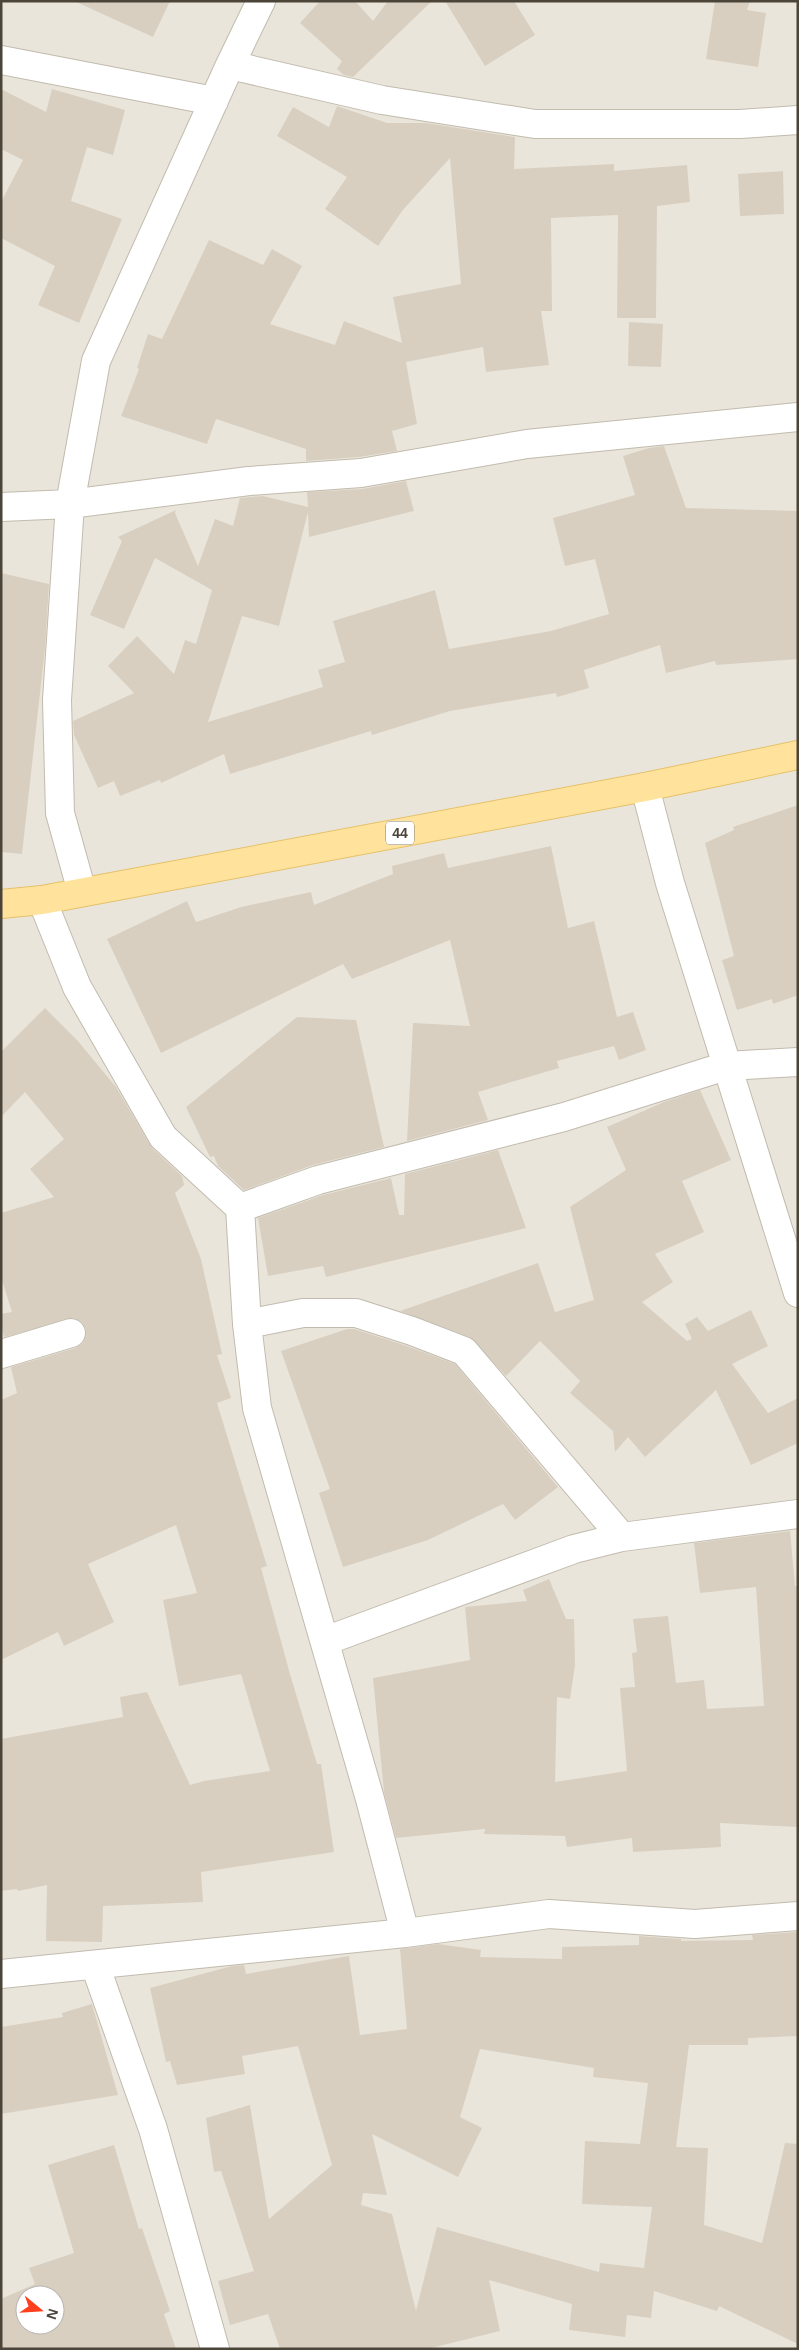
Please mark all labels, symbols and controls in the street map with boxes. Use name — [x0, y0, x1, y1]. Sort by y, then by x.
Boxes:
road number: 44 — [386, 821, 414, 844]
north arrow — [15, 2285, 65, 2335]
text: N — [43, 2307, 62, 2321]

